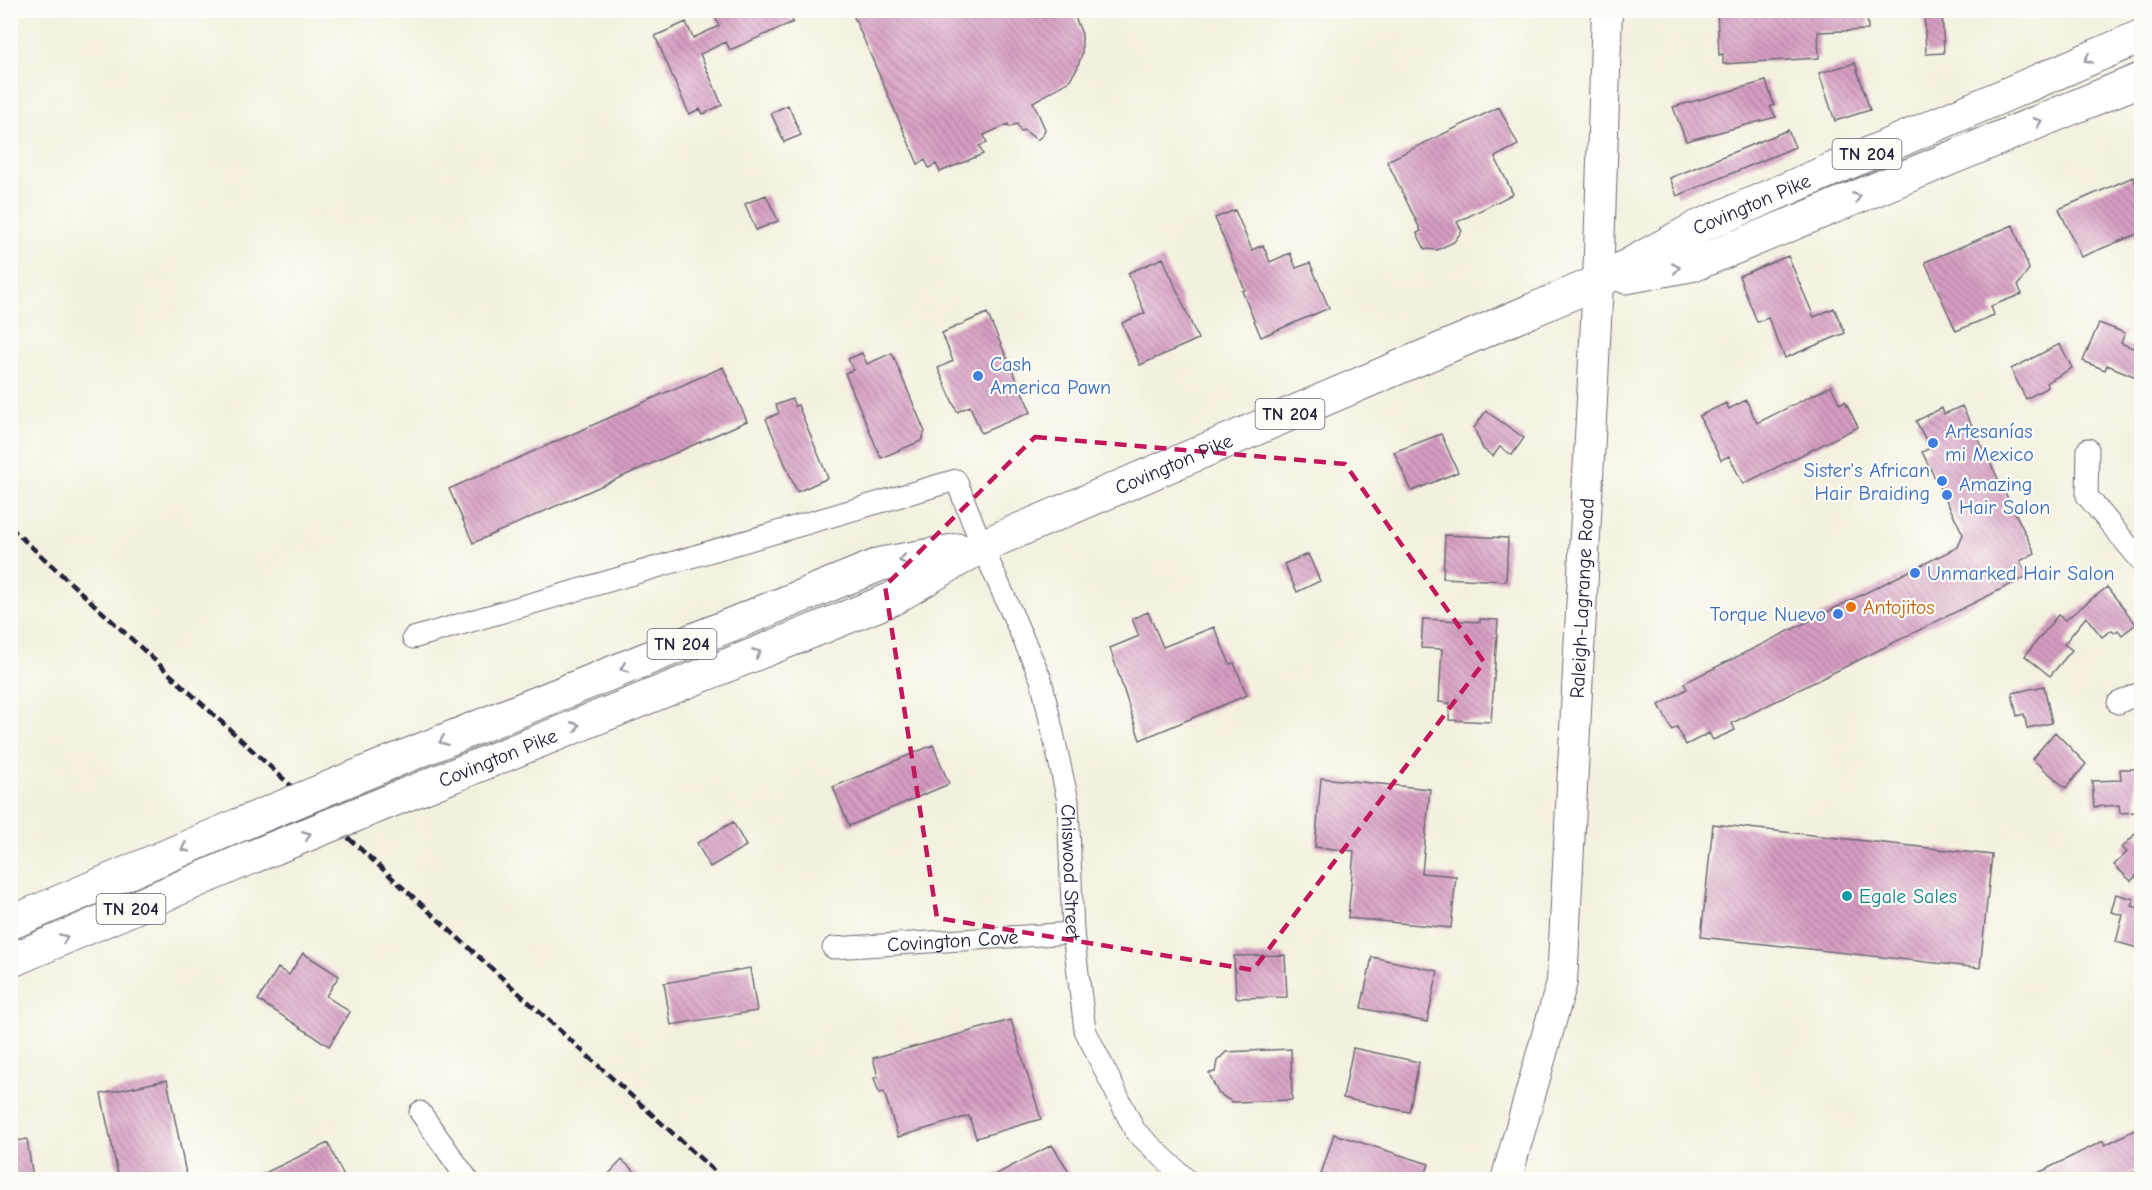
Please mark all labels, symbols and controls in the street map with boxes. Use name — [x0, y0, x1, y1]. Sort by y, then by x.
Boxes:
one-way arrow — [2083, 52, 2094, 64]
one-way arrow — [2031, 117, 2042, 129]
road number: TN 204 — [1832, 139, 1902, 169]
street label: Covington Pike — [1689, 169, 1814, 240]
one-way arrow — [1851, 192, 1862, 204]
one-way arrow — [1671, 262, 1681, 275]
place label: Cash America Pawn — [990, 353, 1111, 399]
marker: Cash America Pawn — [971, 369, 985, 383]
road number: TN 204 — [1256, 399, 1324, 429]
place label: Artesanías mi Mexico — [1945, 420, 2034, 466]
street label: Covington Pike — [1111, 428, 1236, 499]
marker: Artesanías mi Mexico — [1926, 436, 1940, 450]
place label: Sister's African Hair Braiding — [1803, 459, 1930, 505]
place label: Amazing Hair Salon — [1959, 473, 2050, 519]
marker: Sister's African Hair Braiding — [1935, 474, 1949, 488]
marker: Amazing Hair Salon — [1940, 488, 1954, 502]
street label: Raleigh-Lagrange Road — [1565, 498, 1598, 699]
one-way arrow — [899, 553, 909, 566]
place label: Unmarked Hair Salon — [1927, 562, 2115, 585]
marker: Unmarked Hair Salon — [1908, 566, 1922, 580]
place label: Antojitos — [1863, 596, 1934, 619]
marker: Antojitos — [1844, 600, 1858, 614]
place label: Torque Nuevo — [1710, 603, 1826, 626]
marker: Torque Nuevo — [1831, 607, 1845, 621]
road number: TN 204 — [648, 629, 716, 659]
one-way arrow — [751, 648, 762, 661]
one-way arrow — [619, 661, 630, 673]
one-way arrow — [570, 721, 581, 733]
street label: Covington Pike — [435, 724, 560, 792]
one-way arrow — [438, 734, 449, 746]
street label: Chiswood Street — [1057, 804, 1085, 943]
one-way arrow — [300, 830, 311, 842]
one-way arrow — [181, 841, 192, 853]
place label: Egale Sales — [1859, 885, 1957, 908]
marker: Egale Sales — [1840, 889, 1854, 903]
road number: TN 204 — [96, 894, 166, 924]
street label: Covington Cove — [886, 925, 1019, 956]
one-way arrow — [58, 933, 69, 945]

